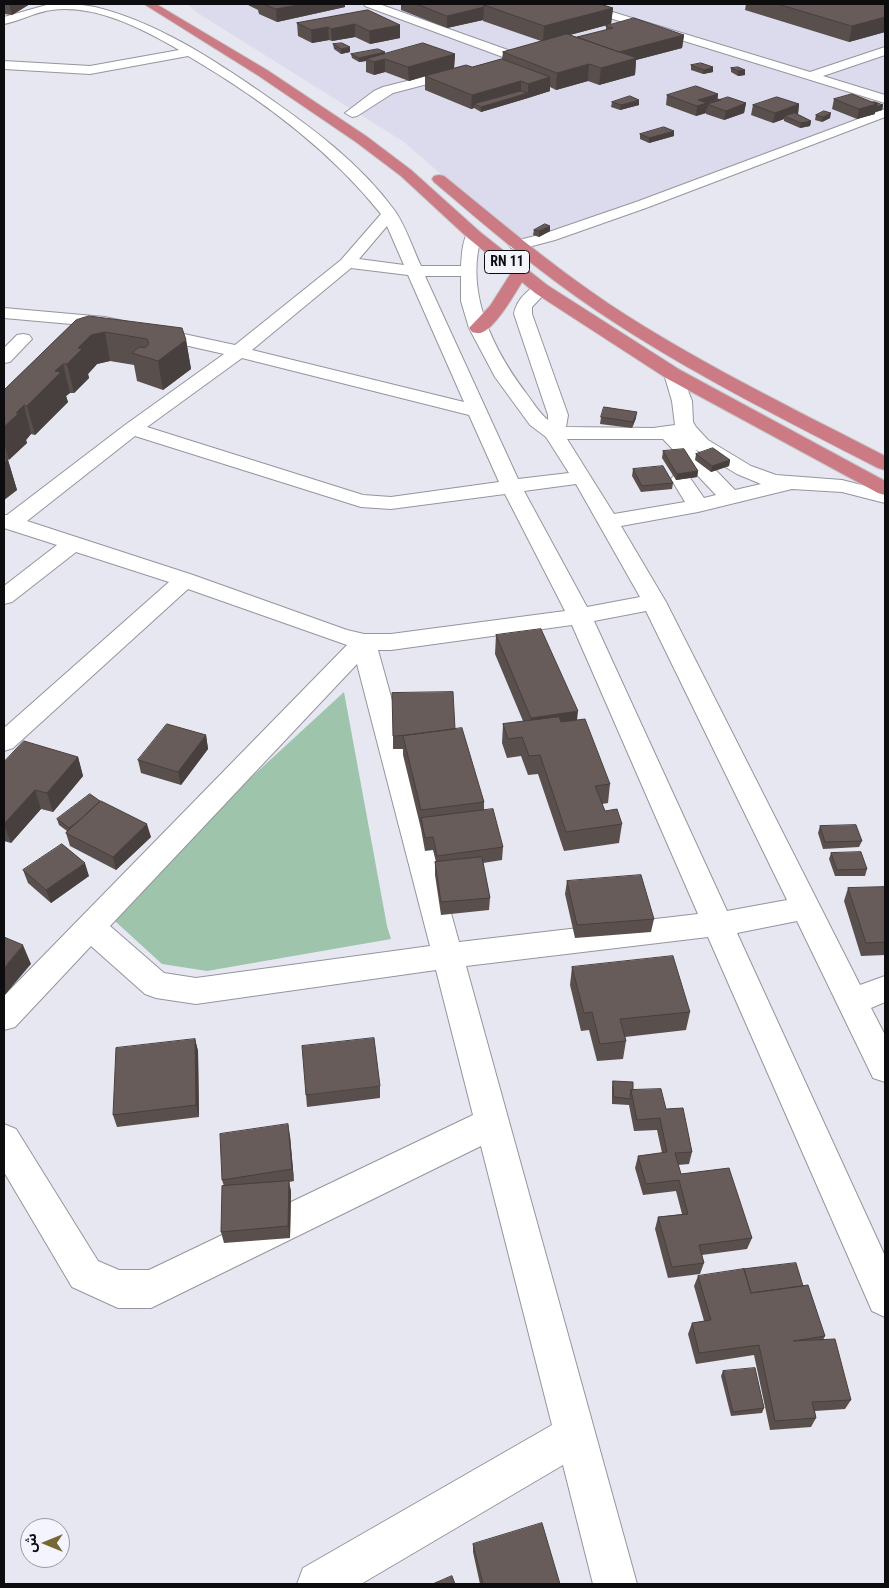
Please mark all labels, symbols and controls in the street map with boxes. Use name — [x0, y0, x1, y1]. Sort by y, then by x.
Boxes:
road number: RN 11 — [484, 250, 530, 274]
north arrow — [20, 1518, 70, 1568]
text: ش — [23, 1533, 39, 1553]

